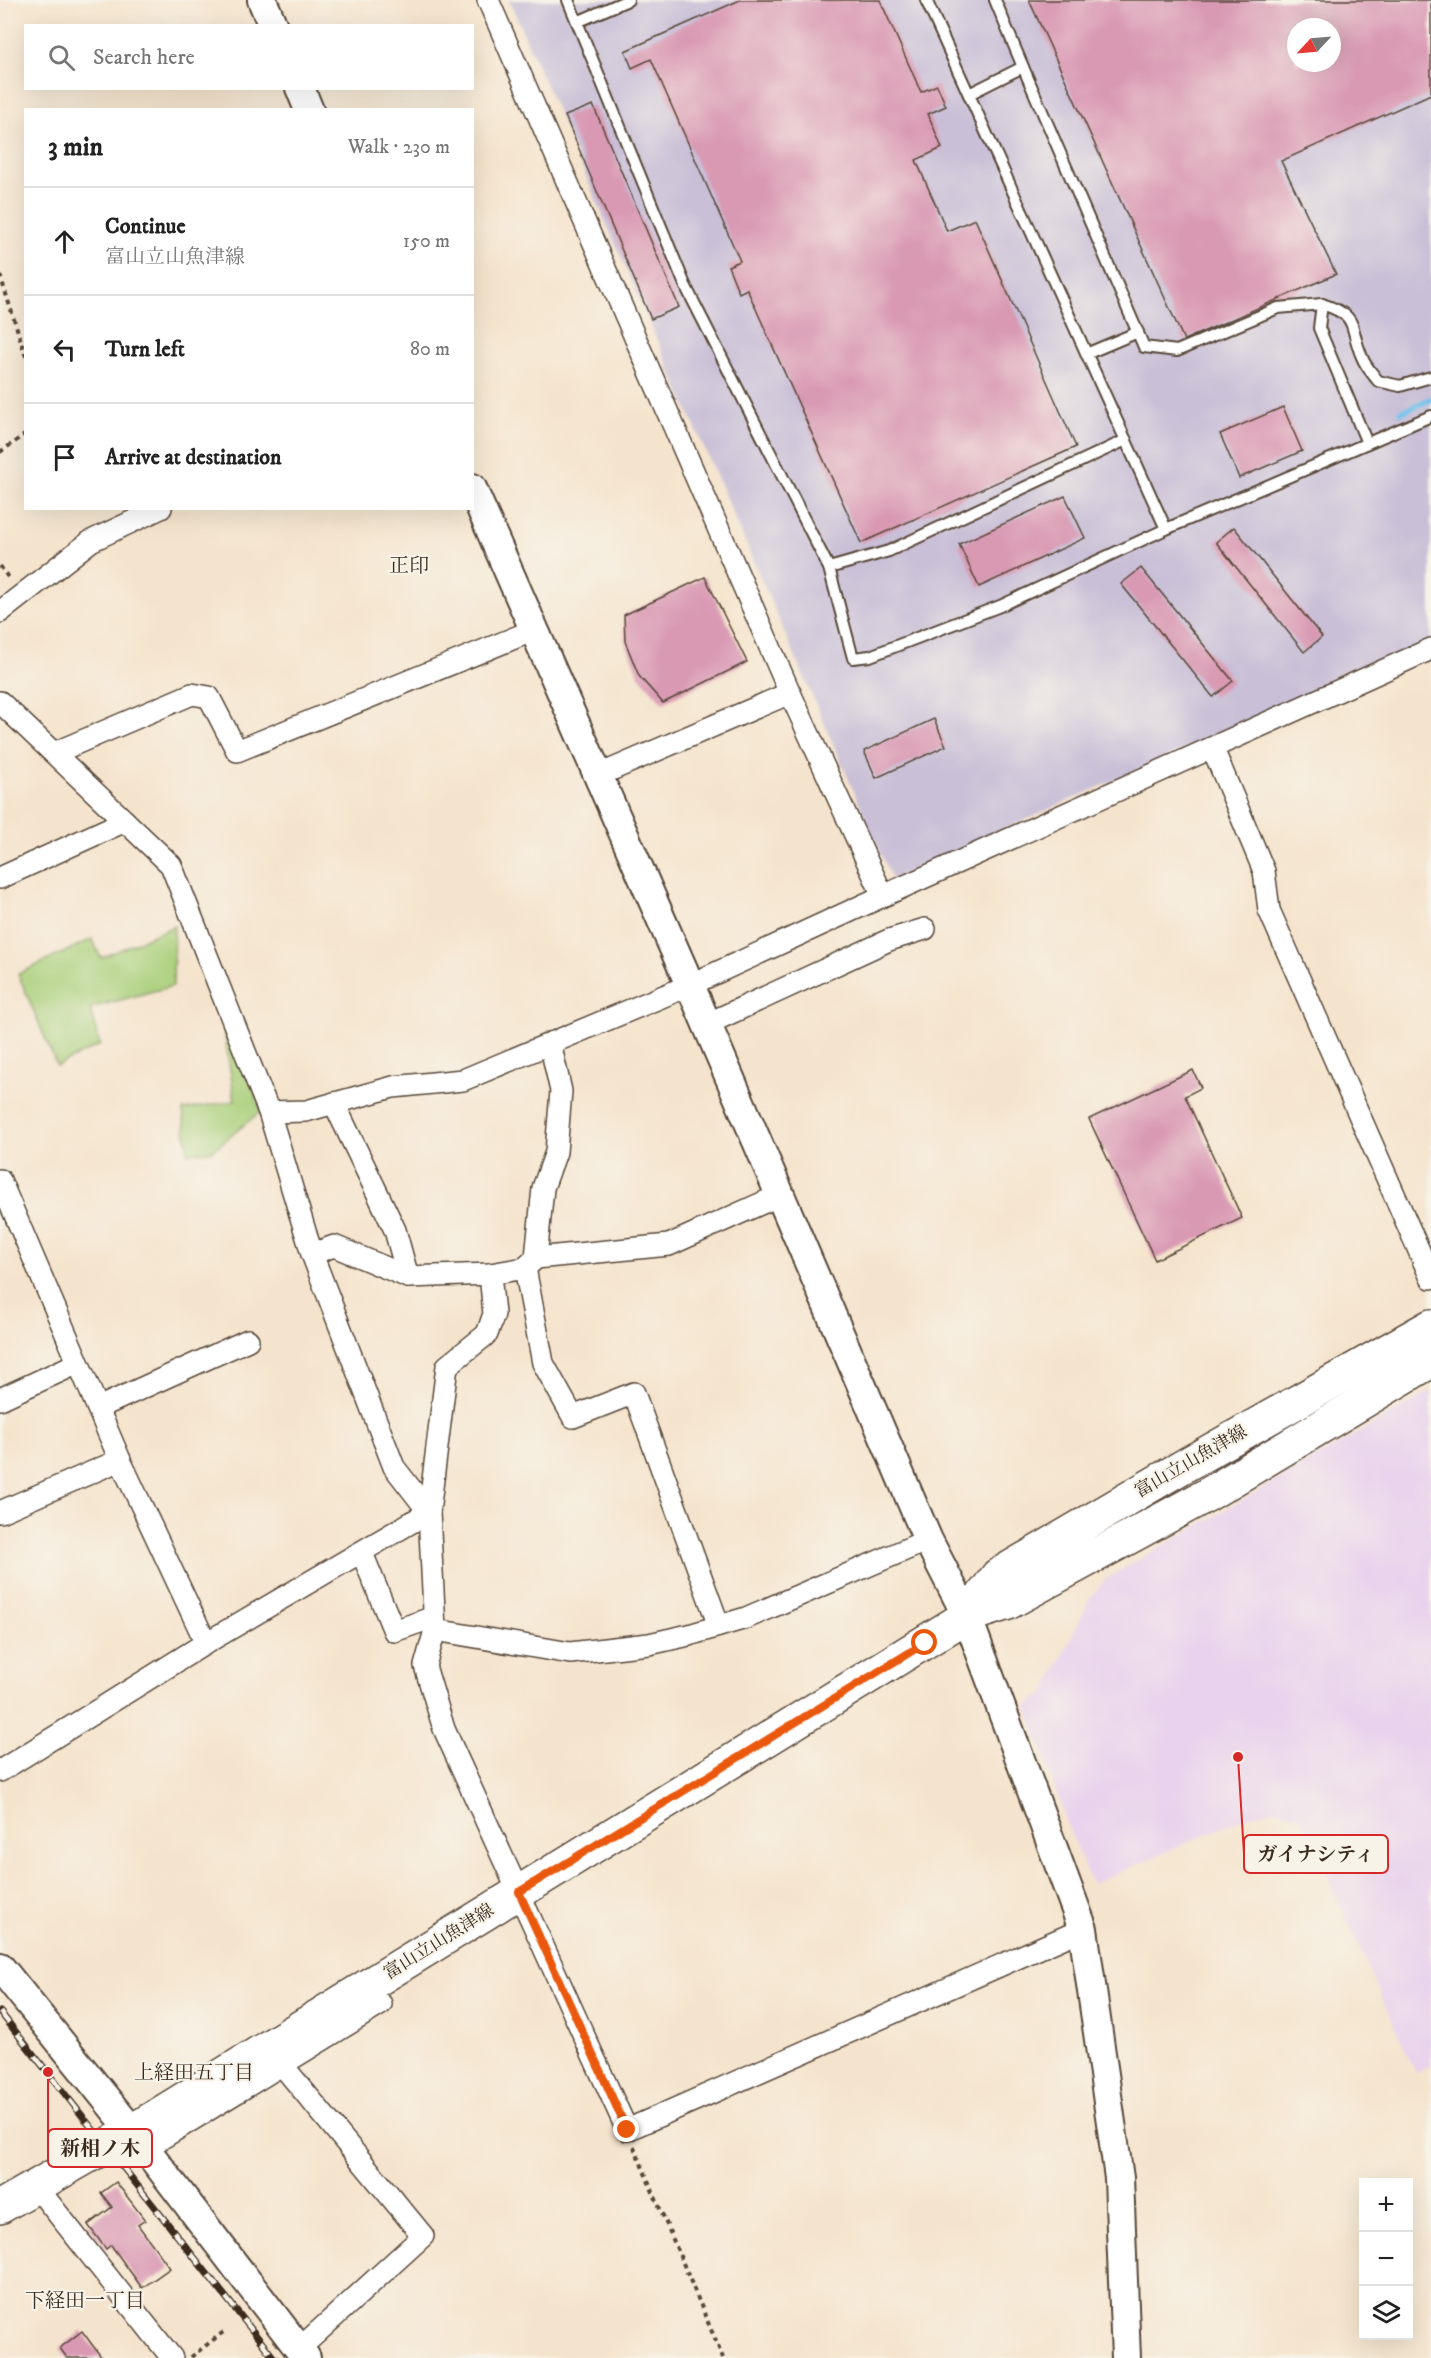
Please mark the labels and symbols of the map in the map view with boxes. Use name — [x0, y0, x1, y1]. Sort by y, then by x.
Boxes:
north arrow — [1287, 18, 1341, 72]
district label: 正印 — [389, 554, 429, 579]
street label: 富山立山魚津線 — [1131, 1421, 1251, 1503]
route start — [911, 1629, 937, 1655]
callout: ガイナシティ — [1244, 1835, 1388, 1873]
text: ガイナシティ — [1257, 1843, 1375, 1868]
street label: 富山立山魚津線 — [380, 1899, 498, 1985]
district label: 上経田五丁目 — [134, 2061, 254, 2086]
route end — [613, 2116, 639, 2142]
callout: 新相ノ木 — [48, 2129, 152, 2167]
text: 新相ノ木 — [60, 2137, 140, 2162]
district label: 下経田一丁目 — [25, 2289, 145, 2314]

